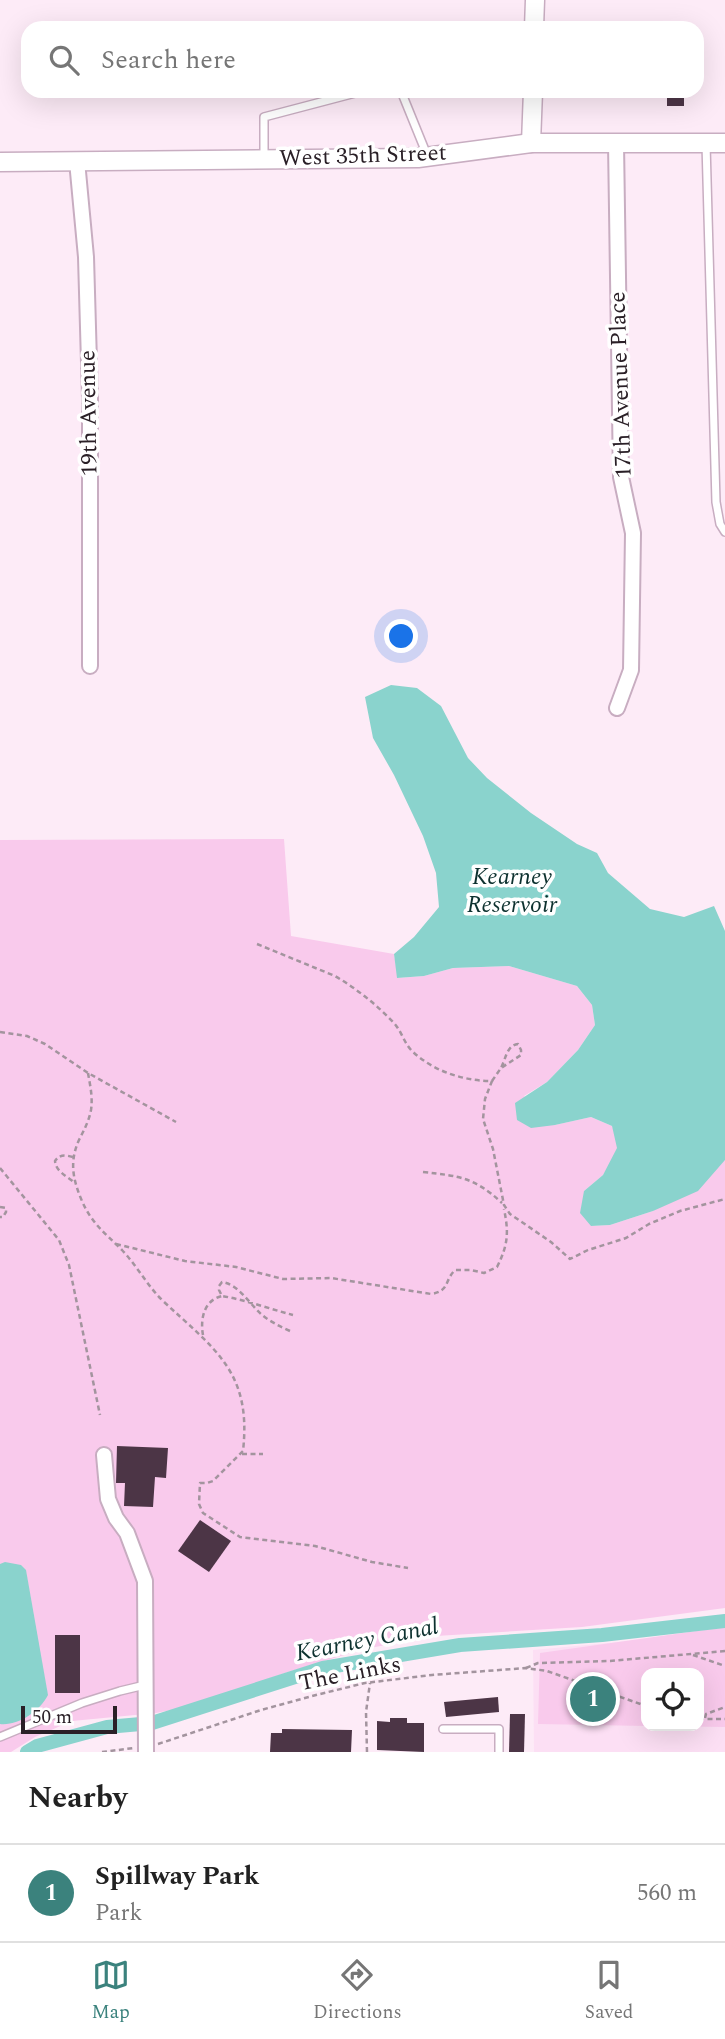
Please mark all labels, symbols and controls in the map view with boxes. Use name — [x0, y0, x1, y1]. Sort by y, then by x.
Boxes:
search box — [21, 21, 704, 98]
text: Search here — [101, 40, 236, 80]
icon: search — [45, 41, 83, 79]
street label: West 35th Street — [279, 136, 447, 176]
street label: 17th Avenue Place — [600, 291, 642, 479]
street label: 19th Avenue — [70, 350, 108, 476]
your location — [384, 619, 418, 653]
water label: Kearney Reservoir — [467, 859, 558, 923]
water label: Kearney Canal — [292, 1609, 442, 1671]
street label: The Links — [296, 1647, 404, 1701]
map controls — [641, 1668, 704, 1731]
button: locate — [641, 1668, 704, 1731]
pin: 1 — [570, 1673, 616, 1725]
scale bar — [21, 1703, 117, 1735]
text: 50 m — [32, 1703, 72, 1732]
text: Nearby — [28, 1775, 127, 1821]
text: Spillway Park — [95, 1856, 259, 1896]
text: 1 — [45, 1876, 57, 1911]
text: 560 m — [637, 1876, 697, 1911]
text: Park — [95, 1896, 142, 1931]
tab: Map — [92, 1956, 130, 2027]
tab: Directions — [313, 1956, 402, 2027]
tab: Saved — [585, 1956, 633, 2027]

